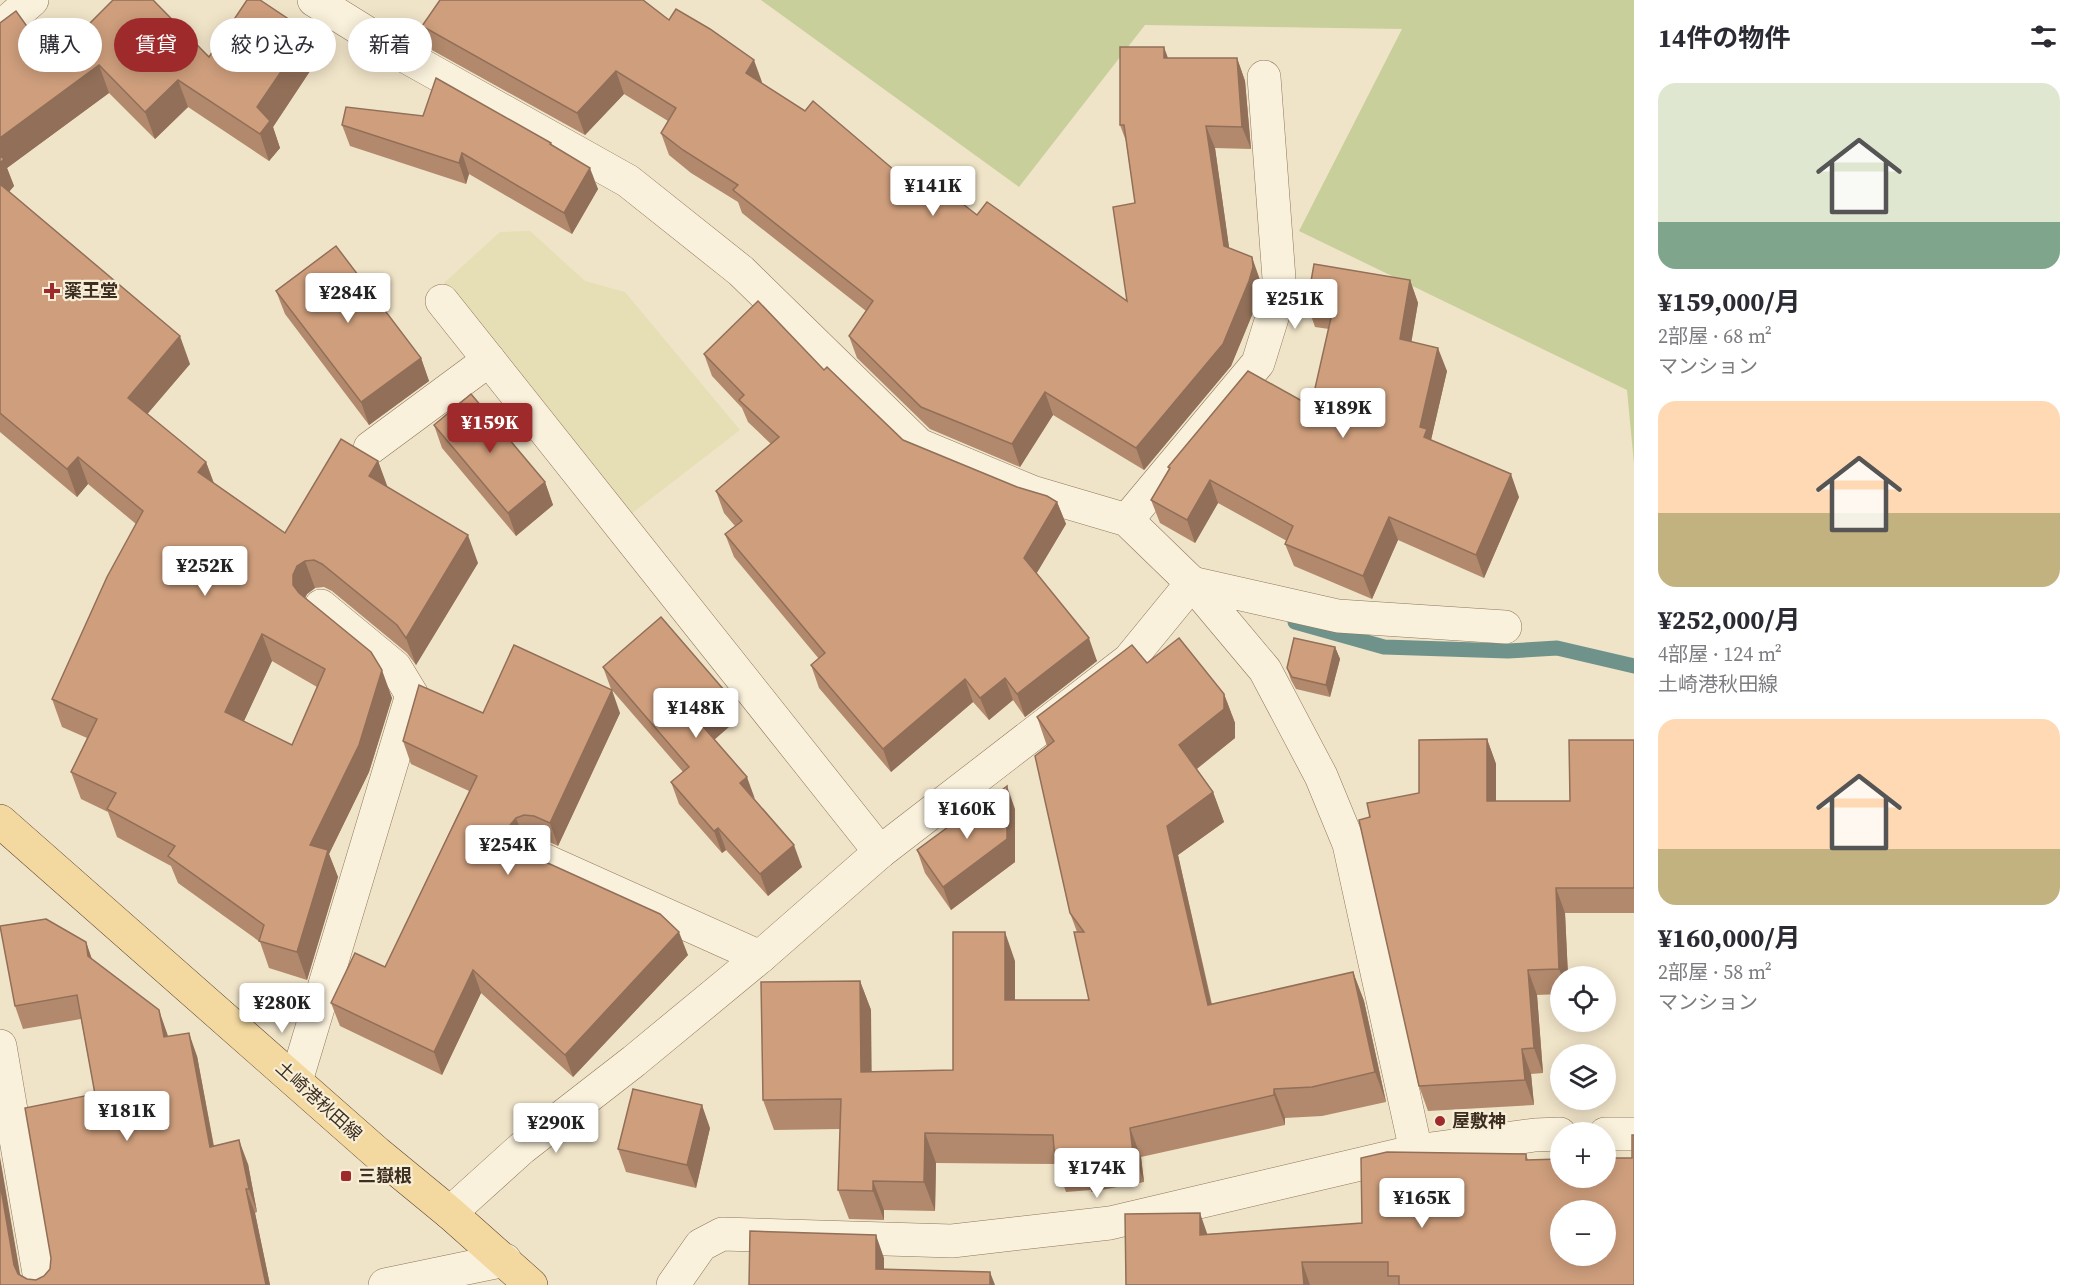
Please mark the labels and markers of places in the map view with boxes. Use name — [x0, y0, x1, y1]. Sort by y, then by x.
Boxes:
pin: ¥141K — [891, 166, 975, 217]
pin: ¥284K — [306, 273, 390, 324]
place label: 薬王堂 — [64, 278, 118, 303]
pin: ¥251K — [1253, 279, 1337, 330]
marker: 薬王堂 — [45, 284, 59, 298]
pin: ¥189K — [1301, 388, 1385, 439]
pin: ¥159K — [448, 403, 532, 454]
pin: ¥252K — [163, 546, 247, 597]
pin: ¥148K — [654, 688, 738, 739]
pin: ¥160K — [925, 789, 1009, 840]
pin: ¥254K — [466, 825, 550, 876]
pin: ¥280K — [240, 983, 324, 1034]
pin: ¥181K — [85, 1091, 169, 1142]
pin: ¥290K — [514, 1103, 598, 1154]
place label: 屋敷神 — [1452, 1108, 1506, 1133]
marker: 屋敷神 — [1433, 1114, 1447, 1128]
pin: ¥174K — [1055, 1148, 1139, 1199]
place label: 三嶽根 — [358, 1163, 412, 1188]
marker: 三嶽根 — [339, 1169, 353, 1183]
pin: ¥165K — [1380, 1178, 1464, 1229]

